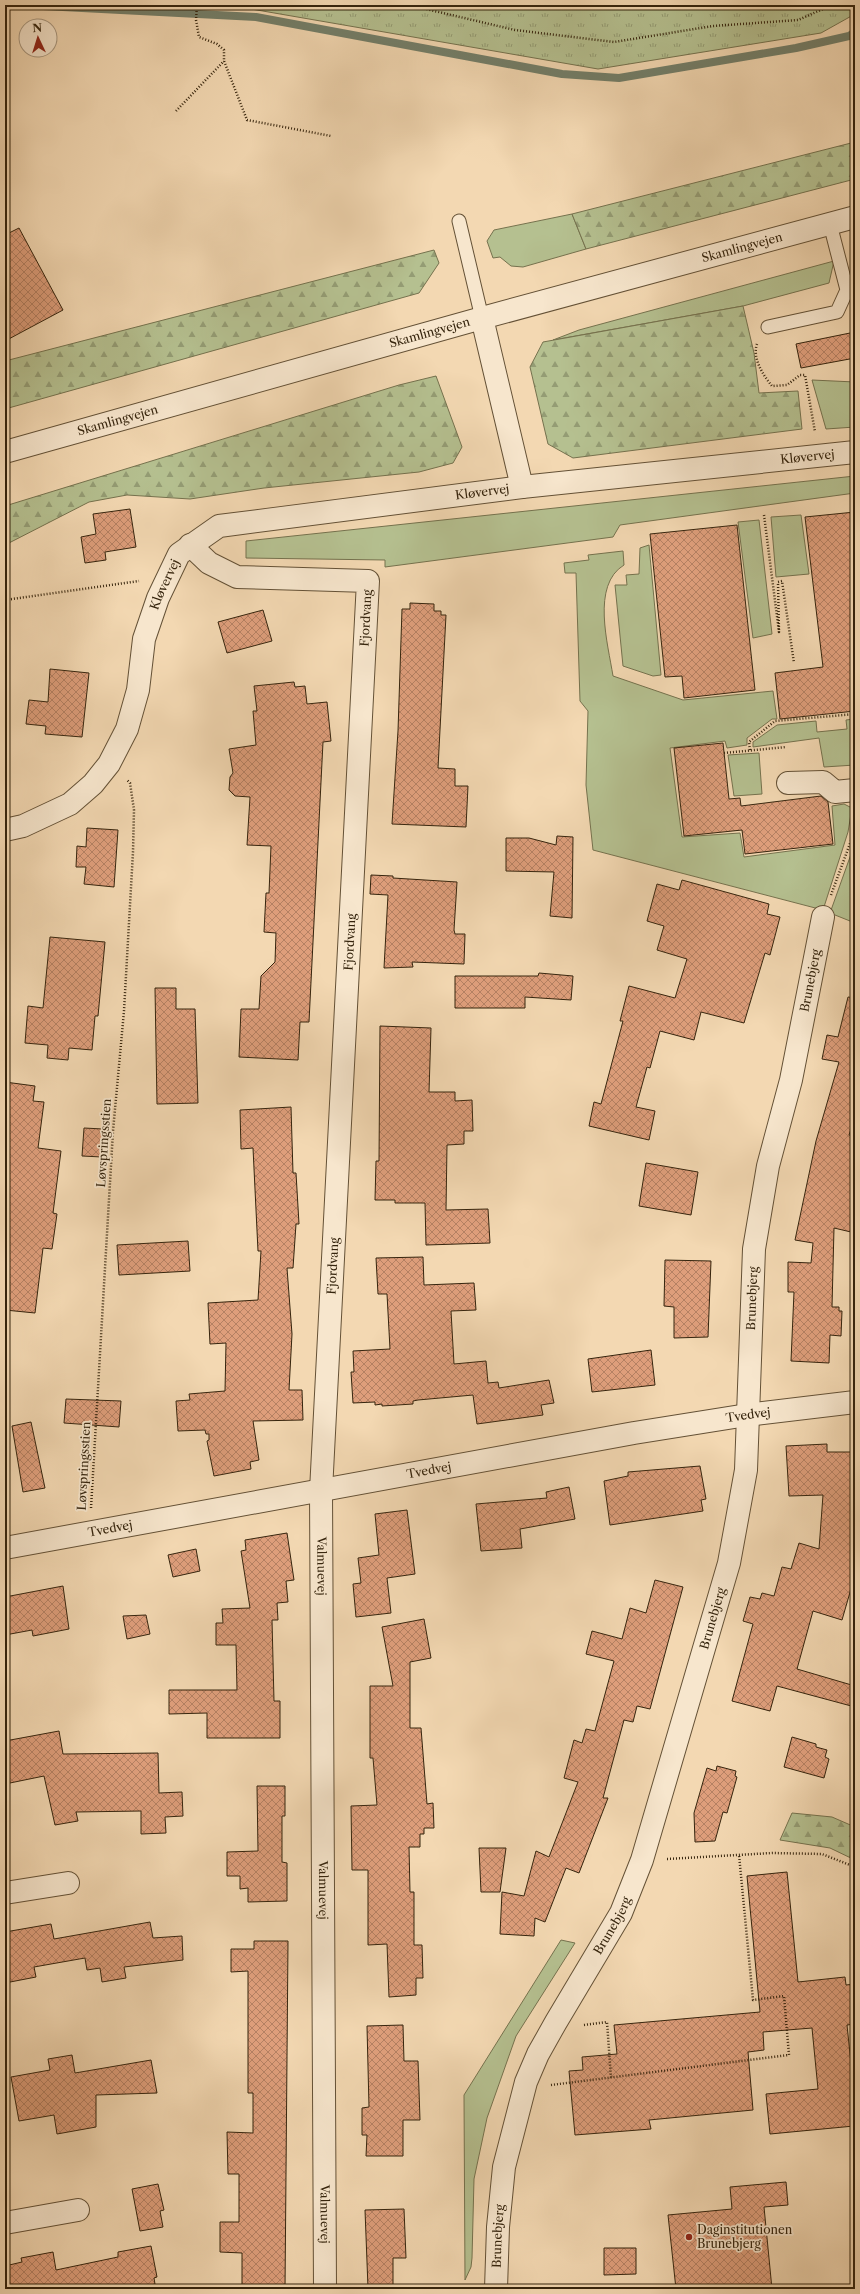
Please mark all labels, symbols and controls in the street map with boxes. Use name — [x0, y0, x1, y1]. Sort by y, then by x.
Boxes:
north arrow — [18, 18, 58, 58]
text: N — [32, 21, 43, 35]
street label: Skamlingvejen — [700, 229, 785, 265]
street label: Skamlingvejen — [387, 314, 472, 351]
street label: Skamlingvejen — [75, 401, 160, 438]
street label: Kløvervej — [779, 446, 835, 467]
street label: Kløvervej — [454, 481, 510, 503]
street label: Kløvervej — [146, 556, 183, 612]
street label: Fjordvang — [357, 588, 375, 647]
street label: Fjordvang — [341, 912, 359, 971]
street label: Brunebjerg — [797, 947, 824, 1013]
street label: Løvspringsstien — [93, 1098, 114, 1188]
street label: Fjordvang — [324, 1236, 342, 1295]
street label: Brunebjerg — [743, 1266, 760, 1331]
street label: Tvedvej — [725, 1404, 771, 1425]
street label: Løvspringsstien — [74, 1421, 93, 1511]
street label: Tvedvej — [405, 1459, 452, 1481]
street label: Tvedvej — [87, 1517, 134, 1540]
street label: Valmuevej — [314, 1536, 330, 1596]
street label: Brunebjerg — [696, 1585, 729, 1651]
street label: Valmuevej — [316, 1860, 331, 1920]
street label: Brunebjerg — [590, 1894, 634, 1957]
street label: Valmuevej — [317, 2184, 333, 2244]
street label: Brunebjerg — [489, 2203, 507, 2268]
place label: Daginstitutionen Brunebjerg — [697, 2222, 793, 2251]
marker: Daginstitutionen Brunebjerg — [684, 2232, 694, 2242]

